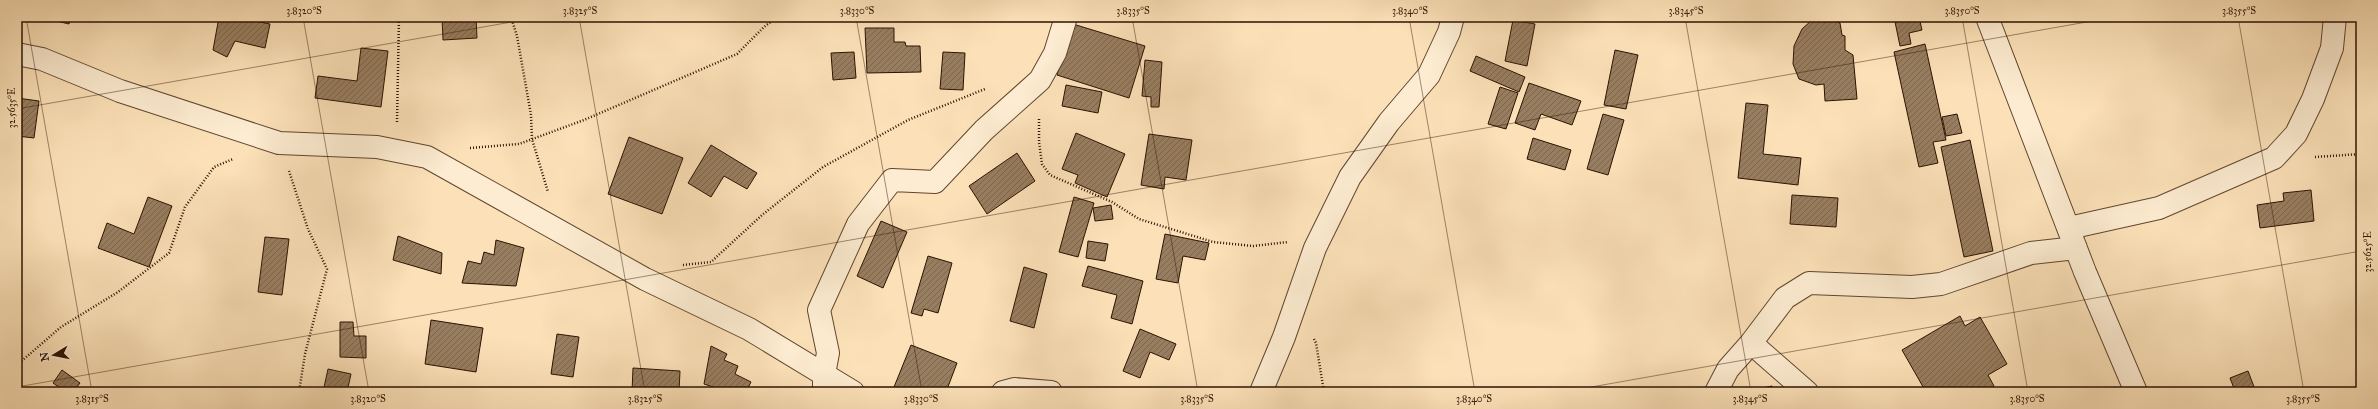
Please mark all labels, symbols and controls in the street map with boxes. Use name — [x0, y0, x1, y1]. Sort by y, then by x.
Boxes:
text: 3.8320°S — [286, 5, 322, 17]
text: 3.8325°S — [563, 5, 597, 17]
text: 3.8330°S — [840, 5, 875, 17]
text: 3.8335°S — [1116, 5, 1150, 17]
text: 3.8340°S — [1392, 5, 1428, 17]
text: 3.8345°S — [1669, 5, 1704, 17]
text: 3.8350°S — [1944, 5, 1980, 17]
text: 3.8355°S — [2222, 5, 2256, 17]
text: 32.5635°E — [6, 88, 18, 128]
text: 32.5625°E — [2362, 231, 2374, 273]
north arrow — [34, 335, 74, 375]
text: N — [37, 350, 52, 362]
text: 3.8315°S — [75, 393, 109, 405]
text: 3.8320°S — [350, 393, 386, 405]
text: 3.8325°S — [628, 393, 662, 405]
text: 3.8330°S — [904, 393, 939, 405]
text: 3.8335°S — [1180, 393, 1214, 405]
text: 3.8340°S — [1456, 393, 1492, 405]
text: 3.8345°S — [1733, 393, 1768, 405]
text: 3.8350°S — [2009, 393, 2045, 405]
text: 3.8355°S — [2286, 393, 2320, 405]

